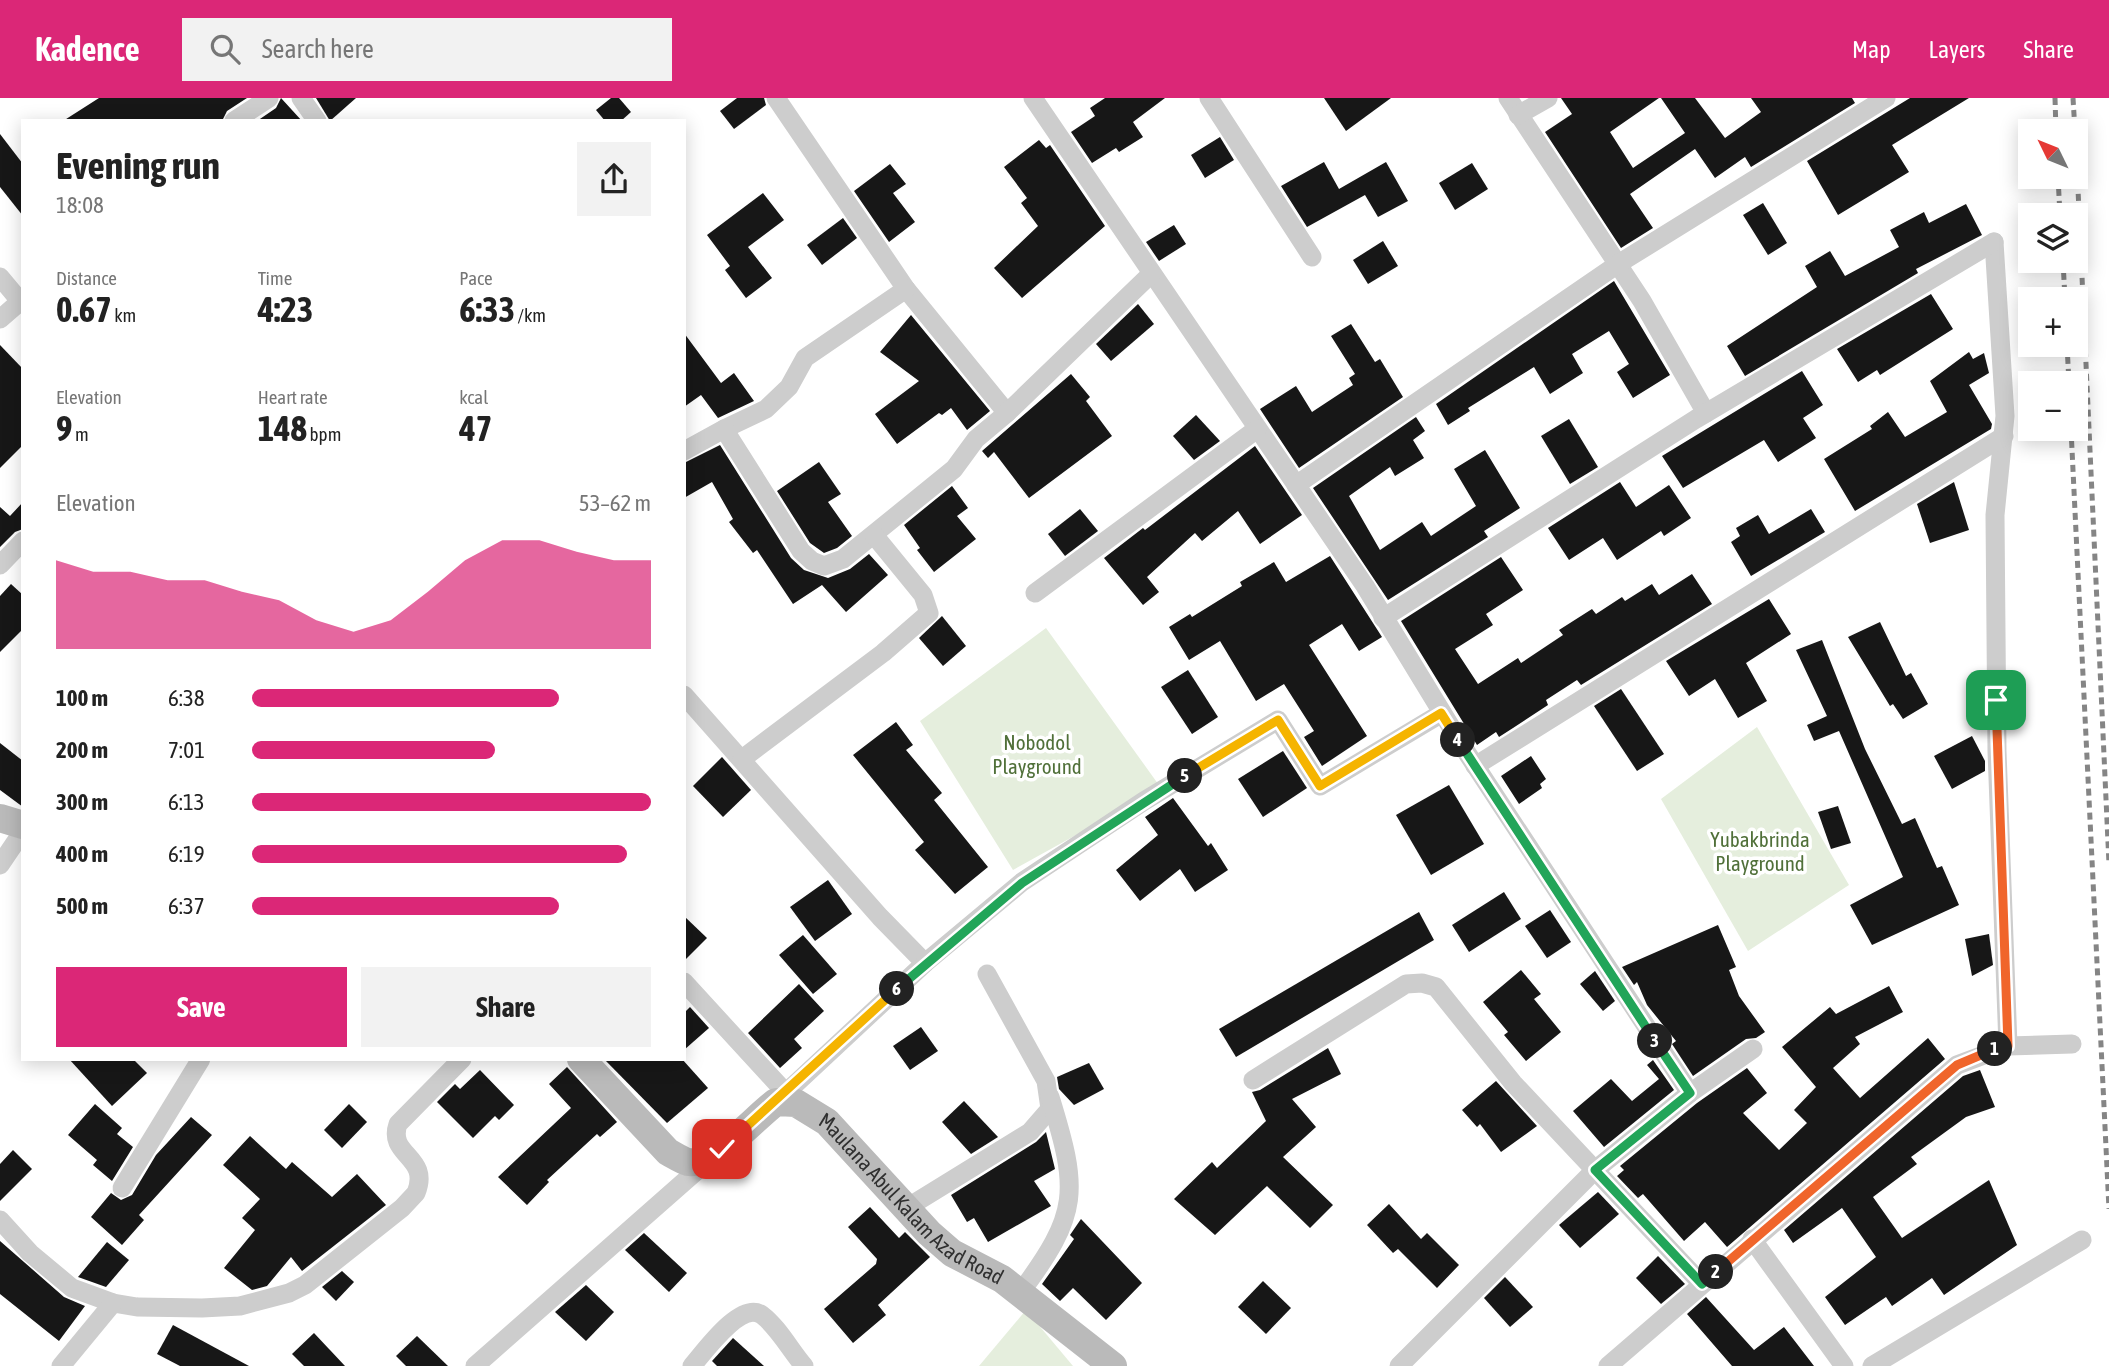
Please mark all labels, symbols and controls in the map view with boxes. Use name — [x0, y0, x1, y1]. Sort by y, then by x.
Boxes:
search box — [182, 18, 672, 81]
text: Kadence — [35, 30, 140, 68]
icon: search — [206, 30, 244, 68]
text: Search here — [262, 34, 374, 64]
text: Map — [1852, 36, 1891, 63]
text: Layers — [1929, 36, 1985, 63]
text: Share — [2023, 36, 2074, 63]
north arrow — [2018, 119, 2088, 189]
map controls — [2018, 119, 2088, 441]
button: share — [577, 142, 651, 216]
text: Evening run — [56, 144, 220, 187]
text: 18:08 — [56, 192, 104, 218]
button: layers — [2018, 203, 2088, 273]
text: Distance — [56, 267, 117, 289]
text: Time — [258, 267, 292, 289]
text: Pace — [459, 267, 493, 289]
button: + — [2018, 287, 2088, 357]
text: 0.67 — [56, 289, 112, 329]
text: 4:23 — [258, 289, 313, 329]
text: 6:33 — [459, 289, 515, 329]
text: km — [112, 304, 136, 326]
text: /km — [515, 304, 546, 326]
button: − — [2018, 371, 2088, 441]
text: Elevation — [56, 386, 122, 408]
text: Heart rate — [258, 386, 328, 408]
text: kcal — [459, 386, 488, 408]
text: 9 — [56, 408, 72, 448]
text: 148 — [258, 408, 307, 448]
text: 47 — [459, 408, 492, 448]
text: m — [72, 423, 89, 445]
text: bpm — [307, 423, 341, 445]
text: Elevation — [56, 490, 136, 516]
text: 53–62 m — [579, 490, 651, 516]
pin — [1966, 670, 2026, 730]
icon: arrive — [1977, 681, 2015, 719]
text: 100 m — [56, 685, 108, 711]
text: 6:38 — [168, 685, 205, 711]
pin: 4 — [1440, 722, 1476, 758]
text: 4 — [1453, 728, 1462, 750]
park label: Nobodol Playground — [992, 730, 1082, 778]
text: 200 m — [56, 737, 108, 763]
text: 7:01 — [168, 737, 205, 763]
pin: 5 — [1168, 758, 1202, 794]
text: 5 — [1180, 764, 1189, 786]
text: 300 m — [56, 789, 108, 815]
text: 6:13 — [168, 789, 205, 815]
park label: Yubakbrinda Playground — [1710, 827, 1810, 875]
text: 400 m — [56, 841, 108, 867]
text: 6:19 — [168, 841, 205, 867]
text: 500 m — [56, 893, 108, 919]
text: 6:37 — [168, 893, 205, 919]
button: Save — [56, 967, 347, 1047]
button: Share — [361, 967, 651, 1047]
pin: 6 — [880, 972, 914, 1006]
text: 6 — [892, 977, 901, 999]
pin: 3 — [1638, 1024, 1672, 1058]
text: 3 — [1650, 1029, 1659, 1051]
pin: 1 — [1978, 1032, 2012, 1066]
text: 1 — [1990, 1037, 1999, 1059]
street label: Maulana Abul Kalam Azad Road — [815, 1107, 1008, 1289]
pin — [692, 1119, 752, 1179]
icon: check — [703, 1130, 741, 1168]
pin: 2 — [1698, 1254, 1734, 1290]
text: 2 — [1711, 1260, 1720, 1282]

